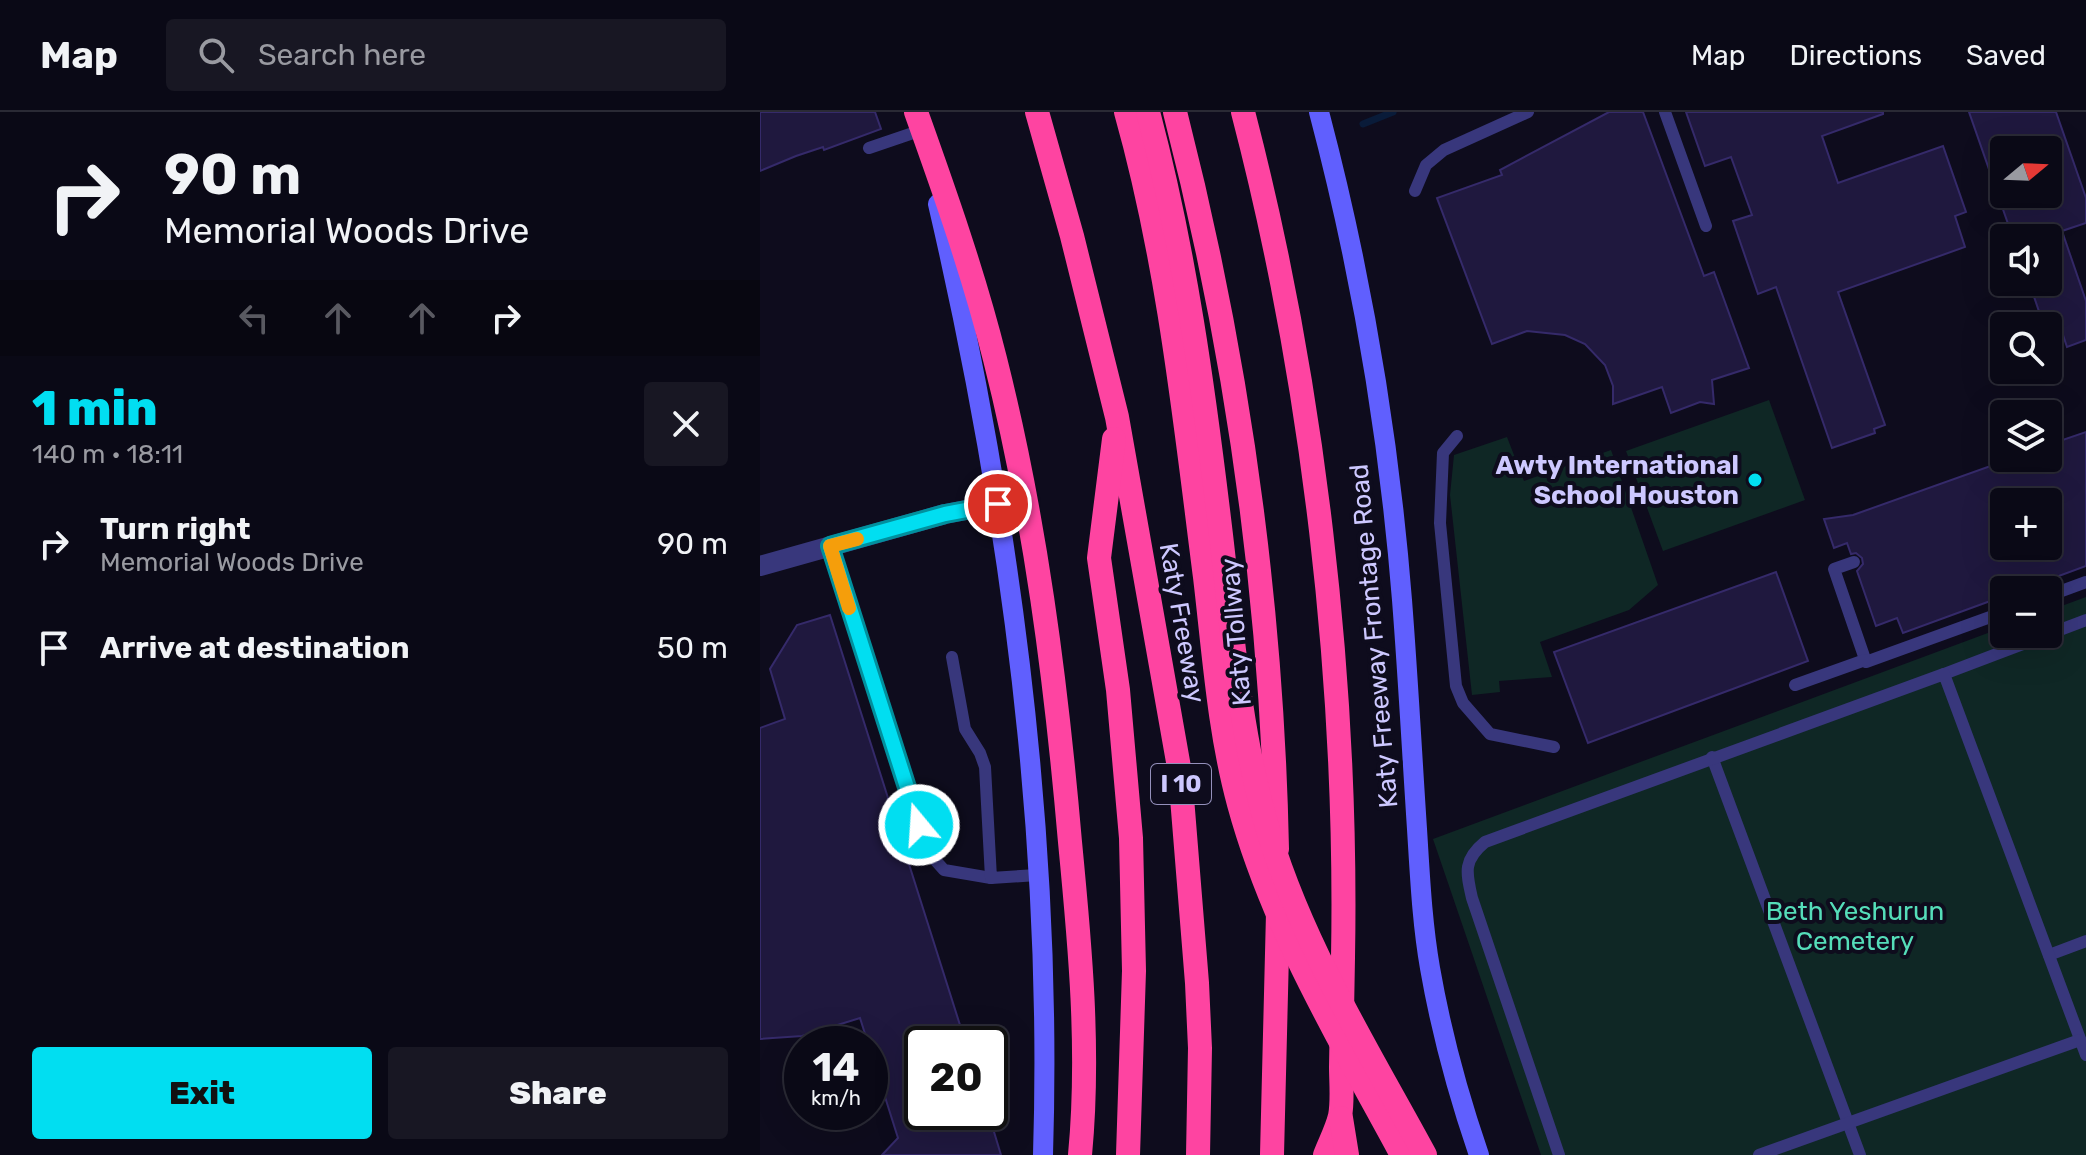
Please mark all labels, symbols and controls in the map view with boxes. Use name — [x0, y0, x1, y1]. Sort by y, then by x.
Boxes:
search box — [166, 19, 726, 91]
text: Map — [40, 32, 118, 78]
icon: search — [194, 33, 238, 77]
text: Search here — [258, 37, 426, 73]
text: Map — [1691, 39, 1745, 72]
text: Directions — [1789, 39, 1922, 72]
text: Saved — [1966, 39, 2046, 72]
north arrow — [1990, 136, 2062, 208]
map controls — [1990, 136, 2062, 648]
text: 90 m — [164, 142, 301, 208]
icon: right — [32, 144, 136, 248]
text: Memorial Woods Drive — [164, 209, 529, 252]
button: sound — [1990, 224, 2062, 296]
icon: left — [232, 296, 276, 340]
icon: ahead — [316, 296, 360, 340]
icon: ahead — [400, 296, 444, 340]
icon: right — [484, 296, 528, 340]
button: search — [1990, 312, 2062, 384]
text: 1 min — [32, 380, 158, 437]
button: close — [644, 382, 728, 466]
button: layers — [1990, 400, 2062, 472]
text: 140 m · 18:11 — [32, 439, 183, 470]
place label: Awty International School Houston — [1495, 450, 1739, 511]
street label: Katy Freeway Frontage Road — [1344, 463, 1404, 809]
pin — [964, 470, 1032, 538]
marker: Awty International School Houston — [1746, 471, 1764, 489]
icon: arrive — [976, 482, 1020, 526]
button: + — [1990, 488, 2062, 560]
text: Turn right — [100, 511, 251, 547]
icon: right — [32, 522, 76, 566]
text: 90 m — [657, 526, 728, 562]
street label: Katy Freeway — [1153, 541, 1211, 705]
text: Memorial Woods Drive — [100, 547, 364, 578]
street label: Katy Tollway — [1214, 557, 1258, 707]
button: − — [1990, 576, 2062, 648]
icon: arrive — [32, 626, 76, 670]
text: Arrive at destination — [100, 630, 410, 666]
text: 50 m — [657, 630, 728, 666]
road number: I 10 — [1151, 764, 1211, 804]
position arrow — [877, 783, 961, 867]
park label: Beth Yeshurun Cemetery — [1766, 896, 1944, 957]
speed limit sign: 20 — [904, 1026, 1008, 1130]
text: 14 — [812, 1044, 860, 1091]
button: Exit — [32, 1047, 372, 1139]
button: Share — [388, 1047, 728, 1139]
text: km/h — [811, 1086, 861, 1110]

